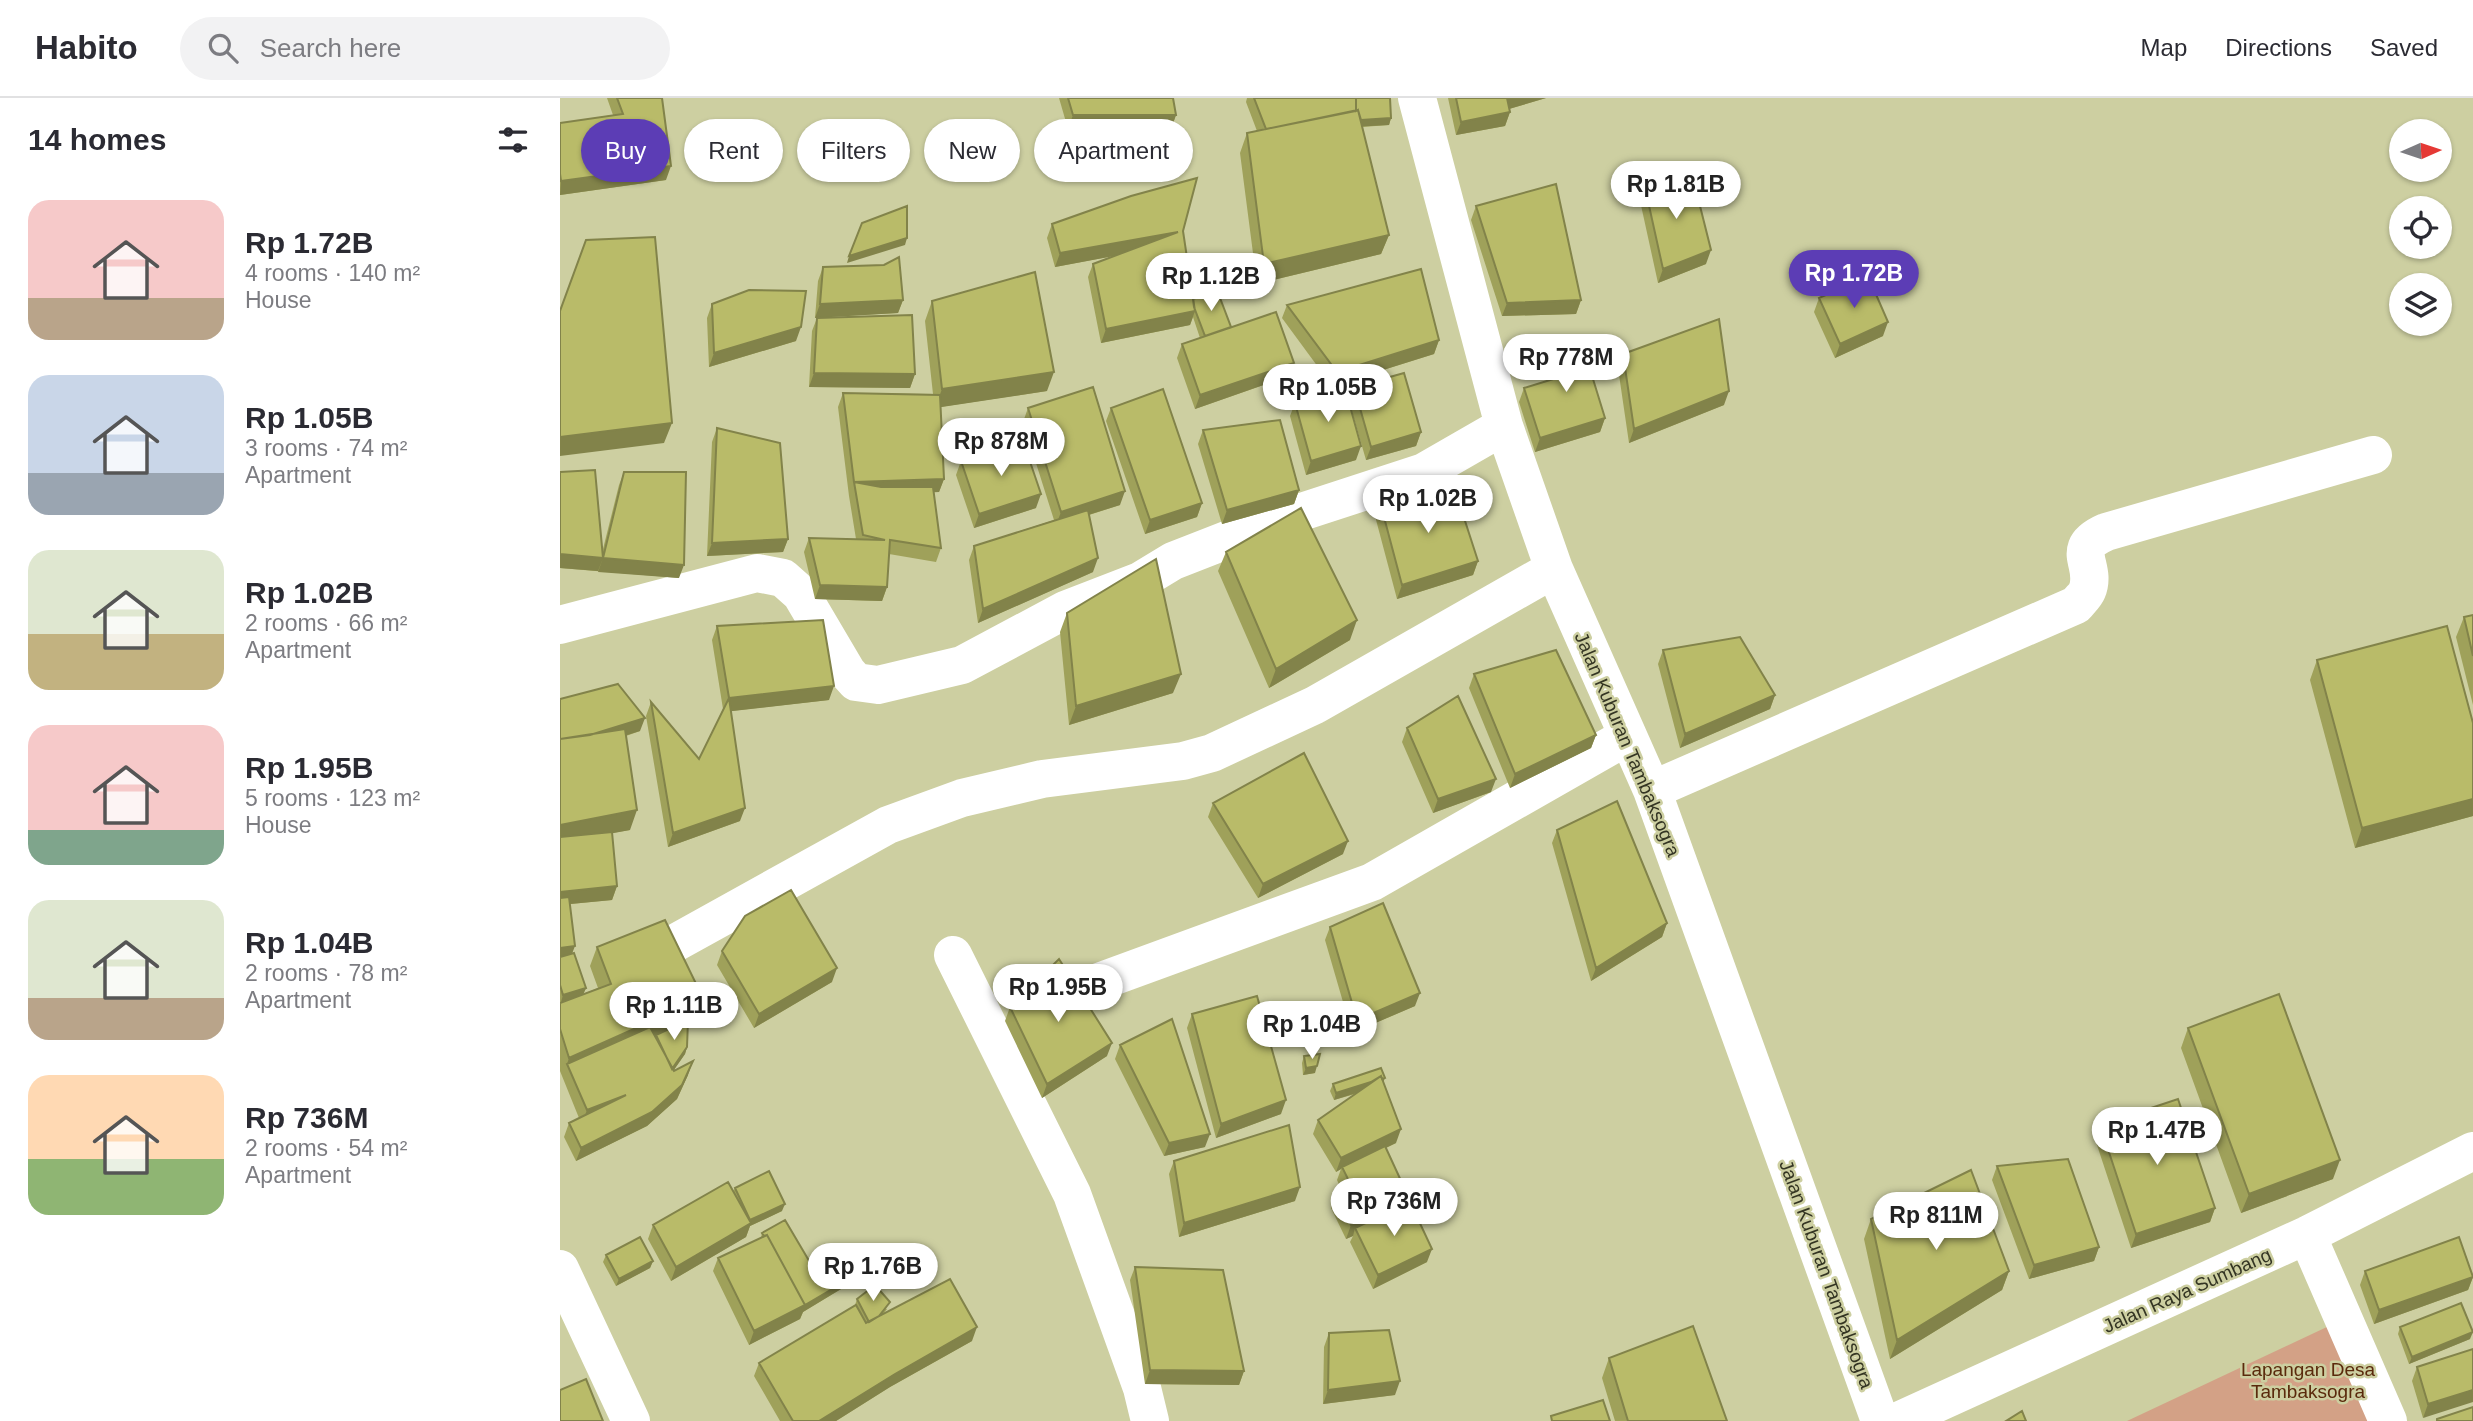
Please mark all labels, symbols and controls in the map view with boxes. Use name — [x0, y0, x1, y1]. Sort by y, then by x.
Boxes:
search box — [180, 17, 670, 80]
text: Habito — [35, 29, 138, 66]
icon: search — [204, 29, 242, 67]
text: Search here — [260, 33, 401, 63]
text: Map — [2141, 34, 2187, 61]
text: Directions — [2225, 34, 2332, 61]
text: Saved — [2370, 34, 2438, 61]
chip: Buy — [581, 119, 670, 182]
chip: Rent — [684, 119, 783, 182]
chip: Filters — [797, 119, 910, 182]
chip: New — [924, 119, 1020, 182]
chip: Apartment — [1034, 119, 1193, 182]
north arrow — [2389, 119, 2452, 182]
map controls — [2389, 119, 2452, 336]
icon: filters — [494, 121, 532, 159]
text: 14 homes — [28, 123, 166, 156]
pin: Rp 1.81B — [1604, 162, 1748, 221]
text: Rp 1.81B — [1627, 171, 1725, 197]
button: locate — [2389, 196, 2452, 259]
text: Rp 1.72B — [245, 226, 373, 259]
icon: home — [84, 228, 168, 312]
pin: Rp 1.72B — [1782, 250, 1926, 310]
pin: Rp 1.12B — [1139, 254, 1283, 313]
text: 4 rooms · 140 m² — [245, 260, 420, 286]
text: Rp 1.72B — [1805, 260, 1903, 286]
text: Rp 1.12B — [1162, 263, 1260, 289]
button: layers — [2389, 273, 2452, 336]
text: House — [245, 287, 311, 313]
pin: Rp 778M — [1501, 334, 1631, 394]
text: Rp 778M — [1519, 344, 1613, 370]
pin: Rp 1.05B — [1256, 364, 1400, 424]
text: Rp 1.05B — [1279, 374, 1377, 400]
text: Rp 1.05B — [245, 401, 373, 434]
icon: home — [84, 403, 168, 487]
pin: Rp 878M — [936, 418, 1066, 478]
text: Rp 878M — [954, 428, 1048, 454]
text: 3 rooms · 74 m² — [245, 435, 407, 461]
text: Apartment — [245, 462, 351, 488]
pin: Rp 1.02B — [1356, 476, 1500, 535]
text: Rp 1.02B — [1379, 485, 1477, 511]
text: Rp 1.02B — [245, 576, 373, 609]
icon: home — [84, 578, 168, 662]
text: 2 rooms · 66 m² — [245, 610, 407, 636]
street label: Jalan Kuburan Tambaksogra — [1571, 629, 1685, 860]
text: Apartment — [245, 637, 351, 663]
text: Rp 1.95B — [245, 751, 373, 784]
icon: home — [84, 753, 168, 837]
text: 5 rooms · 123 m² — [245, 785, 420, 811]
text: House — [245, 812, 311, 838]
text: Rp 1.04B — [245, 926, 373, 959]
icon: home — [84, 928, 168, 1012]
text: 2 rooms · 78 m² — [245, 960, 407, 986]
pin: Rp 1.95B — [986, 964, 1130, 1024]
text: Rp 1.95B — [1009, 974, 1107, 1000]
pin: Rp 1.11B — [602, 982, 746, 1042]
text: Apartment — [245, 987, 351, 1013]
text: Rp 1.11B — [625, 992, 723, 1018]
pin: Rp 1.04B — [1240, 1002, 1384, 1061]
text: Rp 1.04B — [1263, 1011, 1361, 1037]
text: Rp 736M — [245, 1101, 368, 1134]
icon: home — [84, 1103, 168, 1187]
pin: Rp 1.47B — [2085, 1108, 2229, 1167]
text: Rp 1.47B — [2108, 1117, 2206, 1143]
text: 2 rooms · 54 m² — [245, 1135, 407, 1161]
street label: Jalan Kuburan Tambaksogra — [1775, 1157, 1878, 1392]
text: Apartment — [245, 1162, 351, 1188]
pin: Rp 736M — [1329, 1178, 1459, 1238]
text: Rp 736M — [1347, 1188, 1441, 1214]
pin: Rp 811M — [1871, 1192, 2001, 1252]
text: Rp 811M — [1889, 1202, 1983, 1228]
pin: Rp 1.76B — [801, 1244, 945, 1303]
street label: Jalan Raya Sumbang — [2100, 1244, 2274, 1337]
text: Rp 1.76B — [824, 1253, 922, 1279]
park label: Lapangan Desa Tambaksogra — [2241, 1359, 2376, 1402]

